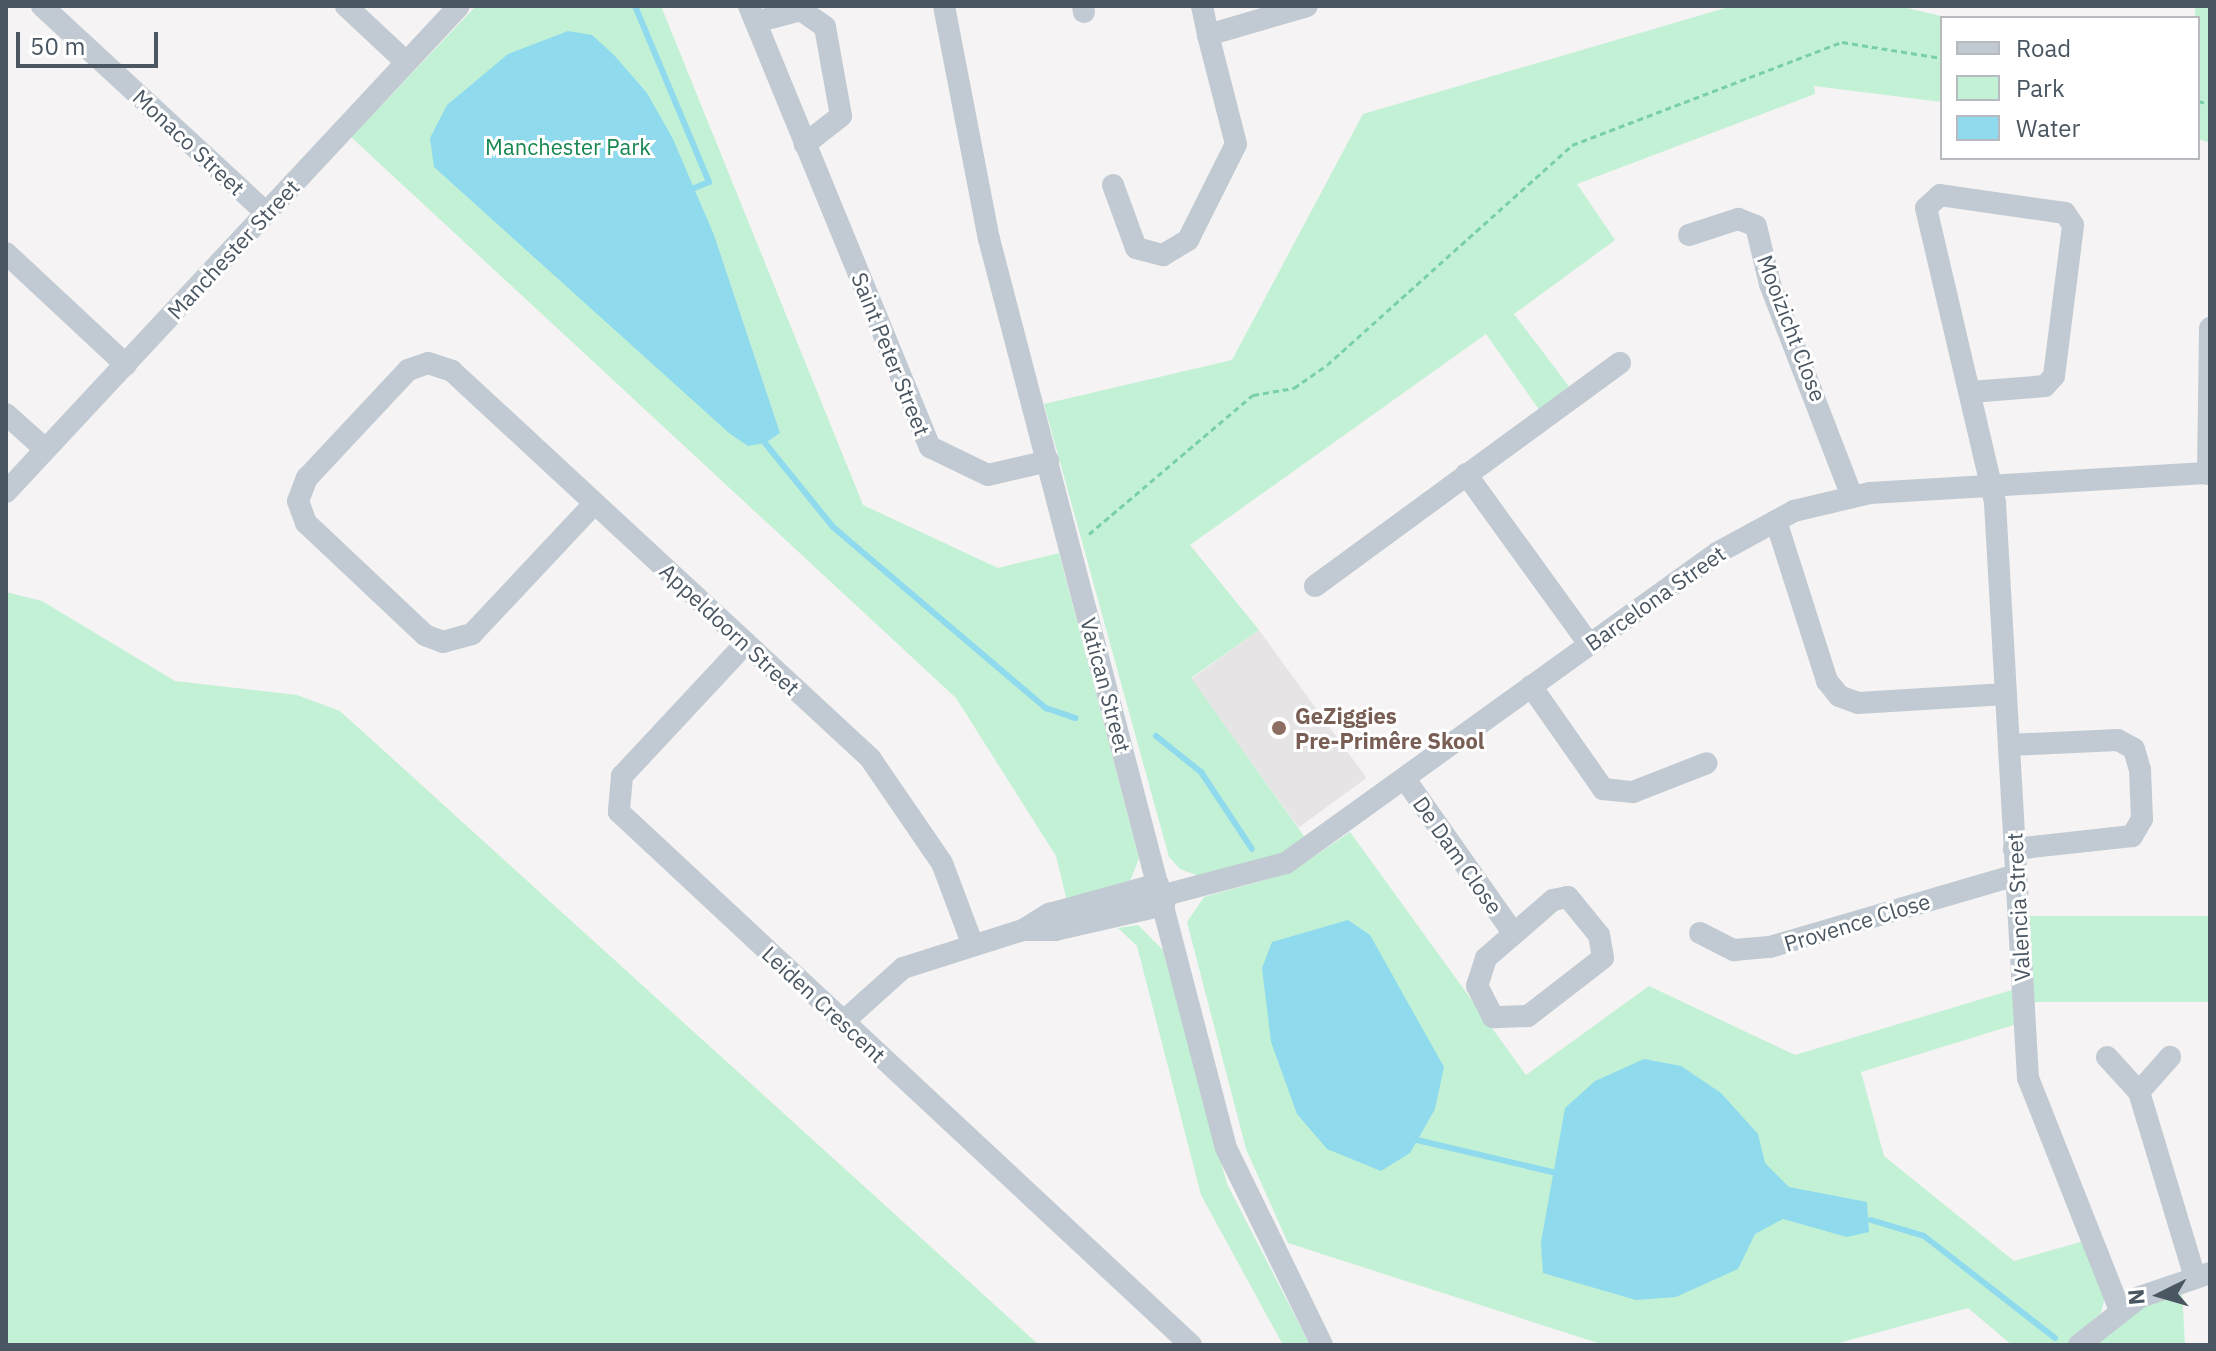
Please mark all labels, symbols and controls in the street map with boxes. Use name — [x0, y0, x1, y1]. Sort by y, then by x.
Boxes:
scale bar — [20, 16, 162, 66]
legend — [1940, 16, 2200, 160]
text: 50 m — [30, 30, 85, 62]
text: Road — [2016, 32, 2071, 64]
text: Park — [2016, 72, 2065, 104]
street label: Monaco Street — [128, 84, 250, 200]
text: Water — [2016, 112, 2080, 144]
park label: Manchester Park — [485, 134, 651, 160]
street label: Manchester Street — [161, 174, 305, 324]
street label: Mooizicht Close — [1752, 251, 1832, 405]
street label: Saint Peter Street — [846, 269, 936, 439]
street label: Barcelona Street — [1580, 540, 1730, 656]
street label: Appeldoorn Street — [655, 558, 805, 700]
street label: Vatican Street — [1075, 615, 1137, 755]
place label: GeZiggies Pre-Primêre Skool — [1295, 702, 1485, 754]
marker: GeZiggies Pre-Primêre Skool — [1270, 719, 1288, 737]
street label: De Dam Close — [1408, 791, 1508, 919]
street label: Valencia Street — [2001, 832, 2035, 982]
street label: Provence Close — [1781, 887, 1933, 957]
street label: Leiden Crescent — [757, 940, 891, 1068]
north arrow — [2120, 1255, 2200, 1335]
text: N — [2120, 1288, 2151, 1306]

